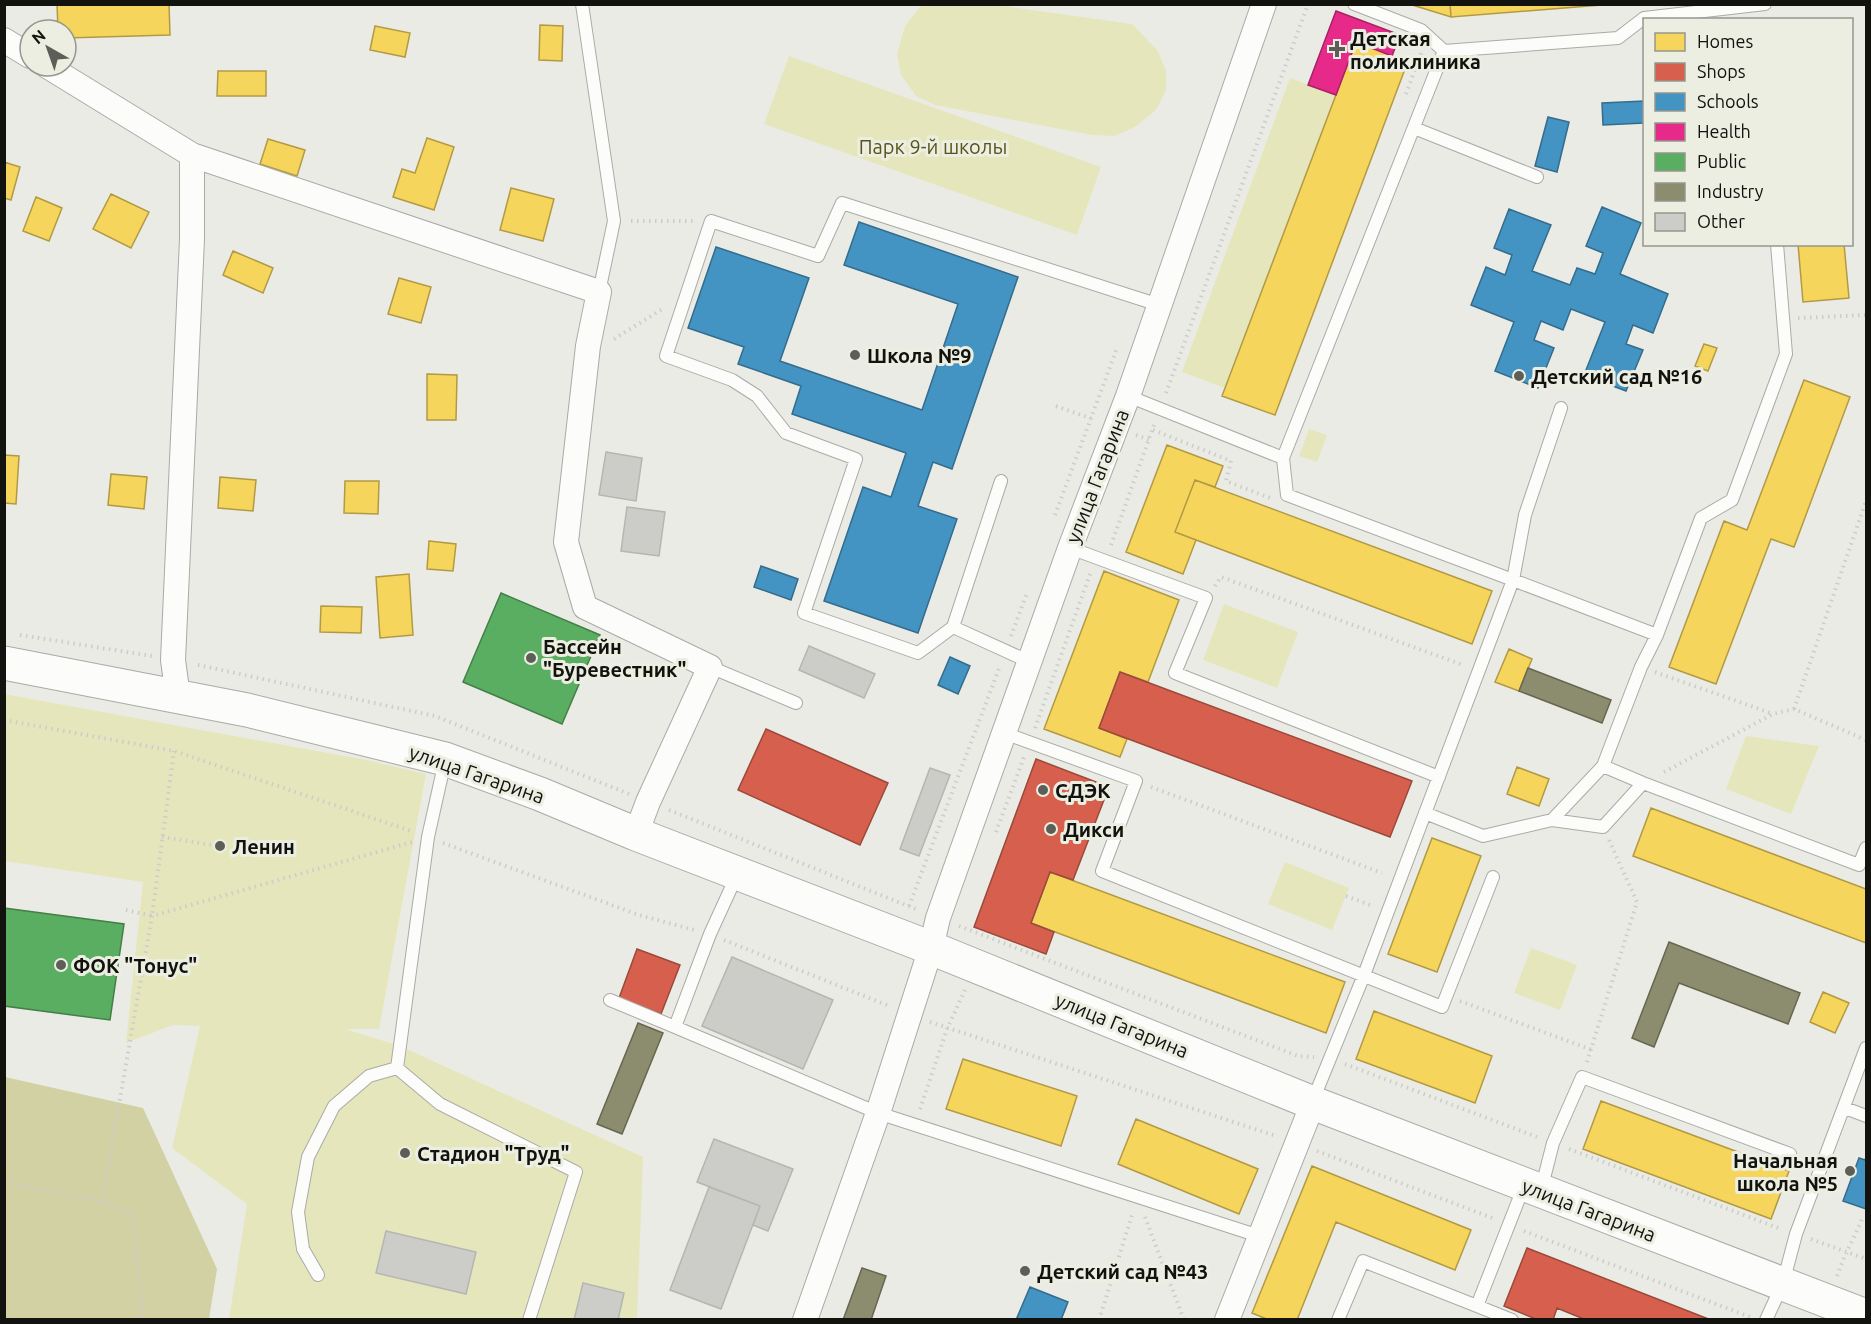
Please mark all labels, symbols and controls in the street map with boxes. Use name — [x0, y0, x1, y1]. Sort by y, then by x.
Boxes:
north arrow — [18, 18, 78, 78]
legend — [1643, 18, 1853, 246]
text: N — [28, 26, 49, 47]
place label: Детская поликлиника — [1350, 27, 1481, 73]
text: Homes — [1697, 31, 1754, 51]
marker: Детская поликлиника — [1328, 40, 1346, 58]
text: Shops — [1697, 61, 1746, 81]
text: Schools — [1697, 91, 1759, 111]
text: Health — [1697, 121, 1751, 141]
park label: Парк 9-й школы — [859, 135, 1007, 158]
text: Public — [1697, 151, 1746, 171]
text: Industry — [1697, 181, 1764, 201]
text: Other — [1697, 211, 1745, 231]
place label: Школа №9 — [867, 344, 971, 367]
marker: Школа №9 — [848, 348, 862, 362]
place label: Детский сад №16 — [1531, 365, 1702, 388]
marker: Детский сад №16 — [1512, 369, 1526, 383]
street label: улица Гагарина — [1061, 406, 1133, 546]
place label: Бассейн "Буревестник" — [543, 635, 686, 681]
marker: Бассейн "Буревестник" — [524, 651, 538, 665]
street label: улица Гагарина — [406, 740, 548, 808]
place label: СДЭК — [1055, 779, 1111, 802]
marker: СДЭК — [1036, 783, 1050, 797]
place label: Дикси — [1063, 818, 1124, 841]
marker: Дикси — [1044, 822, 1058, 836]
place label: Ленин — [232, 835, 295, 858]
marker: Ленин — [213, 839, 227, 853]
place label: ФОК "Тонус" — [73, 954, 197, 977]
marker: ФОК "Тонус" — [54, 958, 68, 972]
street label: улица Гагарина — [1052, 988, 1192, 1062]
place label: Стадион "Труд" — [417, 1142, 570, 1165]
marker: Стадион "Труд" — [398, 1146, 412, 1160]
place label: Начальная школа №5 — [1733, 1149, 1838, 1195]
marker: Начальная школа №5 — [1843, 1164, 1857, 1178]
street label: улица Гагарина — [1519, 1174, 1659, 1246]
place label: Детский сад №43 — [1037, 1260, 1208, 1283]
marker: Детский сад №43 — [1018, 1264, 1032, 1278]

